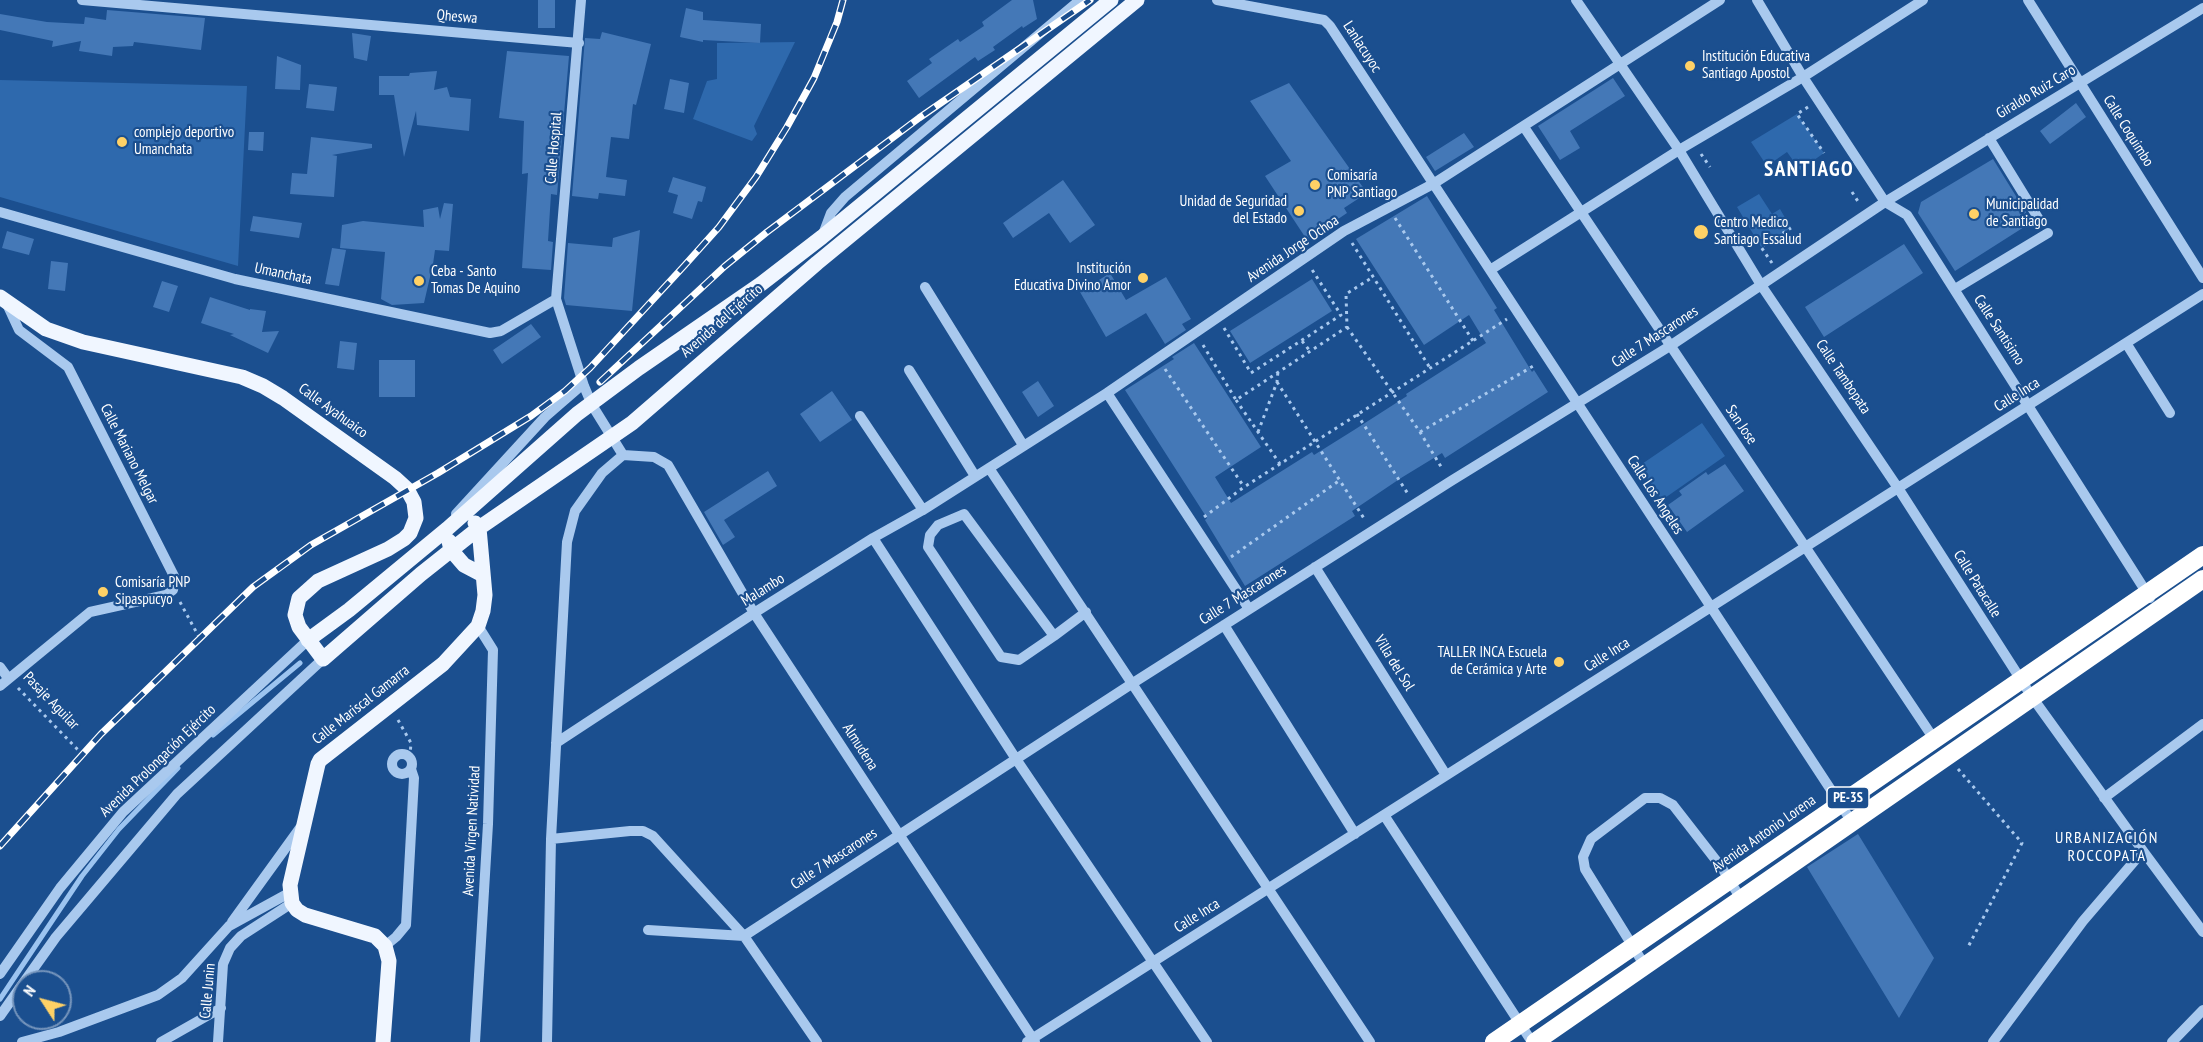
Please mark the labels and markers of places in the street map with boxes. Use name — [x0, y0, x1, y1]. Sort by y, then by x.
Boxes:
place label: Institución Educativa Santiago Apostol — [1702, 48, 1810, 83]
marker: Institución Educativa Santiago Apostol — [1683, 59, 1697, 73]
place label: complejo deportivo Umanchata — [134, 124, 234, 159]
marker: complejo deportivo Umanchata — [115, 135, 129, 149]
place label: Comisaría PNP Santiago — [1327, 167, 1397, 202]
marker: Comisaría PNP Santiago — [1308, 178, 1322, 192]
place label: Unidad de Seguridad del Estado — [1179, 193, 1287, 228]
place label: Municipalidad de Santiago — [1986, 196, 2059, 231]
marker: Unidad de Seguridad del Estado — [1292, 204, 1306, 218]
marker: Municipalidad de Santiago — [1967, 207, 1981, 221]
place label: Centro Medico Santiago Essalud — [1714, 214, 1802, 249]
marker: Centro Medico Santiago Essalud — [1692, 223, 1710, 241]
place label: Institución Educativa Divino Amor — [1014, 260, 1131, 295]
place label: Ceba - Santo Tomas De Aquino — [431, 263, 520, 298]
marker: Institución Educativa Divino Amor — [1136, 271, 1150, 285]
marker: Ceba - Santo Tomas De Aquino — [412, 274, 426, 288]
place label: Comisaría PNP Sipaspucyo — [115, 574, 190, 609]
marker: Comisaría PNP Sipaspucyo — [96, 585, 110, 599]
place label: TALLER INCA Escuela de Cerámica y Arte — [1437, 644, 1547, 679]
marker: TALLER INCA Escuela de Cerámica y Arte — [1552, 655, 1566, 669]

